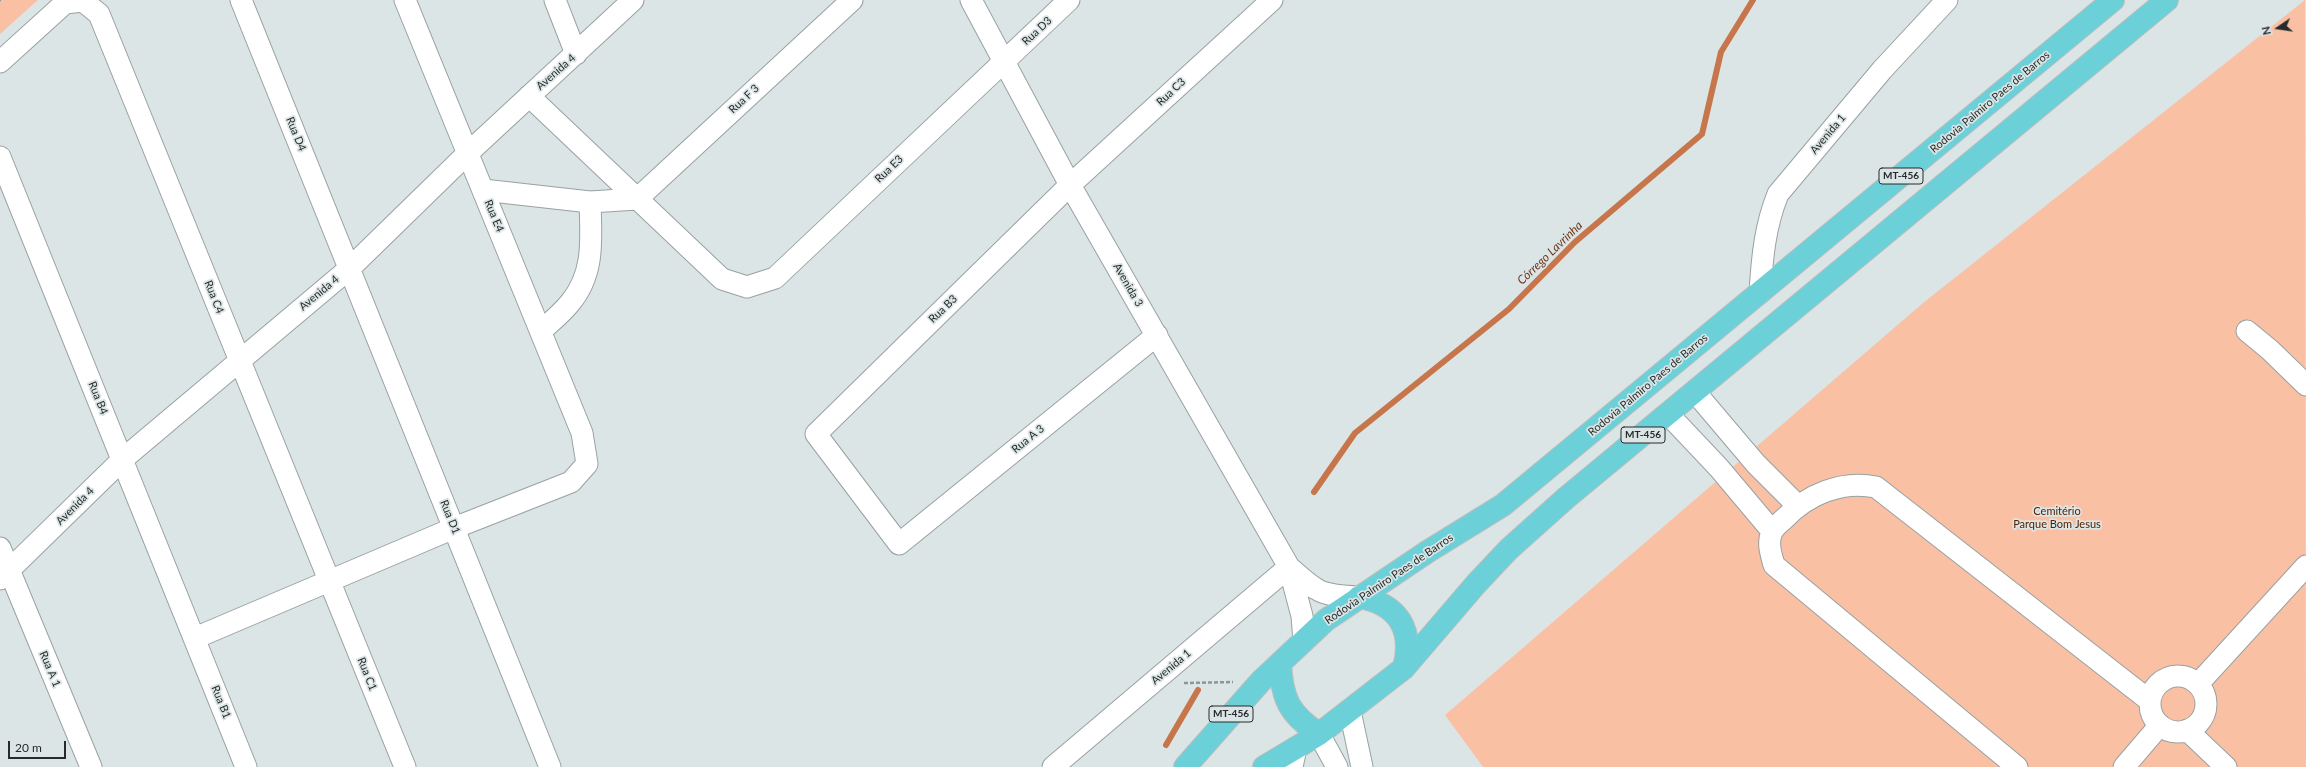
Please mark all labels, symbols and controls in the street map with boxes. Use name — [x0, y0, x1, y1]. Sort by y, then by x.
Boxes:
north arrow — [2258, 8, 2298, 48]
street label: Rua D3 — [1019, 14, 1055, 48]
text: N — [2259, 25, 2273, 36]
street label: Rodovia Palmiro Paes de Barros — [1928, 48, 2052, 156]
street label: Avenida 4 — [534, 51, 578, 93]
street label: Rua C3 — [1154, 75, 1188, 109]
street label: Rua F 3 — [726, 82, 762, 116]
street label: Avenida 1 — [1808, 111, 1848, 157]
street label: Rua D4 — [283, 115, 309, 153]
street label: Rua E3 — [872, 153, 906, 185]
road number: MT-456 — [1879, 168, 1923, 184]
street label: Rua E4 — [481, 198, 507, 234]
water label: Córrego Lavrinha — [1514, 218, 1586, 288]
street label: Avenida 3 — [1110, 261, 1146, 309]
street label: Avenida 4 — [296, 273, 342, 313]
street label: Rua C4 — [201, 278, 227, 316]
street label: Rua B3 — [926, 292, 960, 326]
street label: Rodovia Palmiro Paes de Barros — [1586, 331, 1710, 439]
street label: Rua B4 — [85, 379, 111, 417]
street label: Rua A 3 — [1009, 422, 1047, 456]
road number: MT-456 — [1621, 427, 1665, 443]
street label: Avenida 4 — [53, 484, 97, 528]
street label: Rua D1 — [437, 498, 463, 536]
park label: Cemitério Parque Bom Jesus — [2013, 504, 2101, 530]
street label: Rodovia Palmiro Paes de Barros — [1322, 531, 1456, 627]
street label: Avenida 1 — [1148, 647, 1194, 687]
street label: Rua A 1 — [37, 649, 63, 689]
street label: Rua C1 — [354, 655, 380, 693]
street label: Rua B1 — [208, 683, 234, 721]
road number: MT-456 — [1209, 706, 1253, 722]
scale bar — [10, 733, 68, 759]
text: 20 m — [15, 740, 42, 755]

